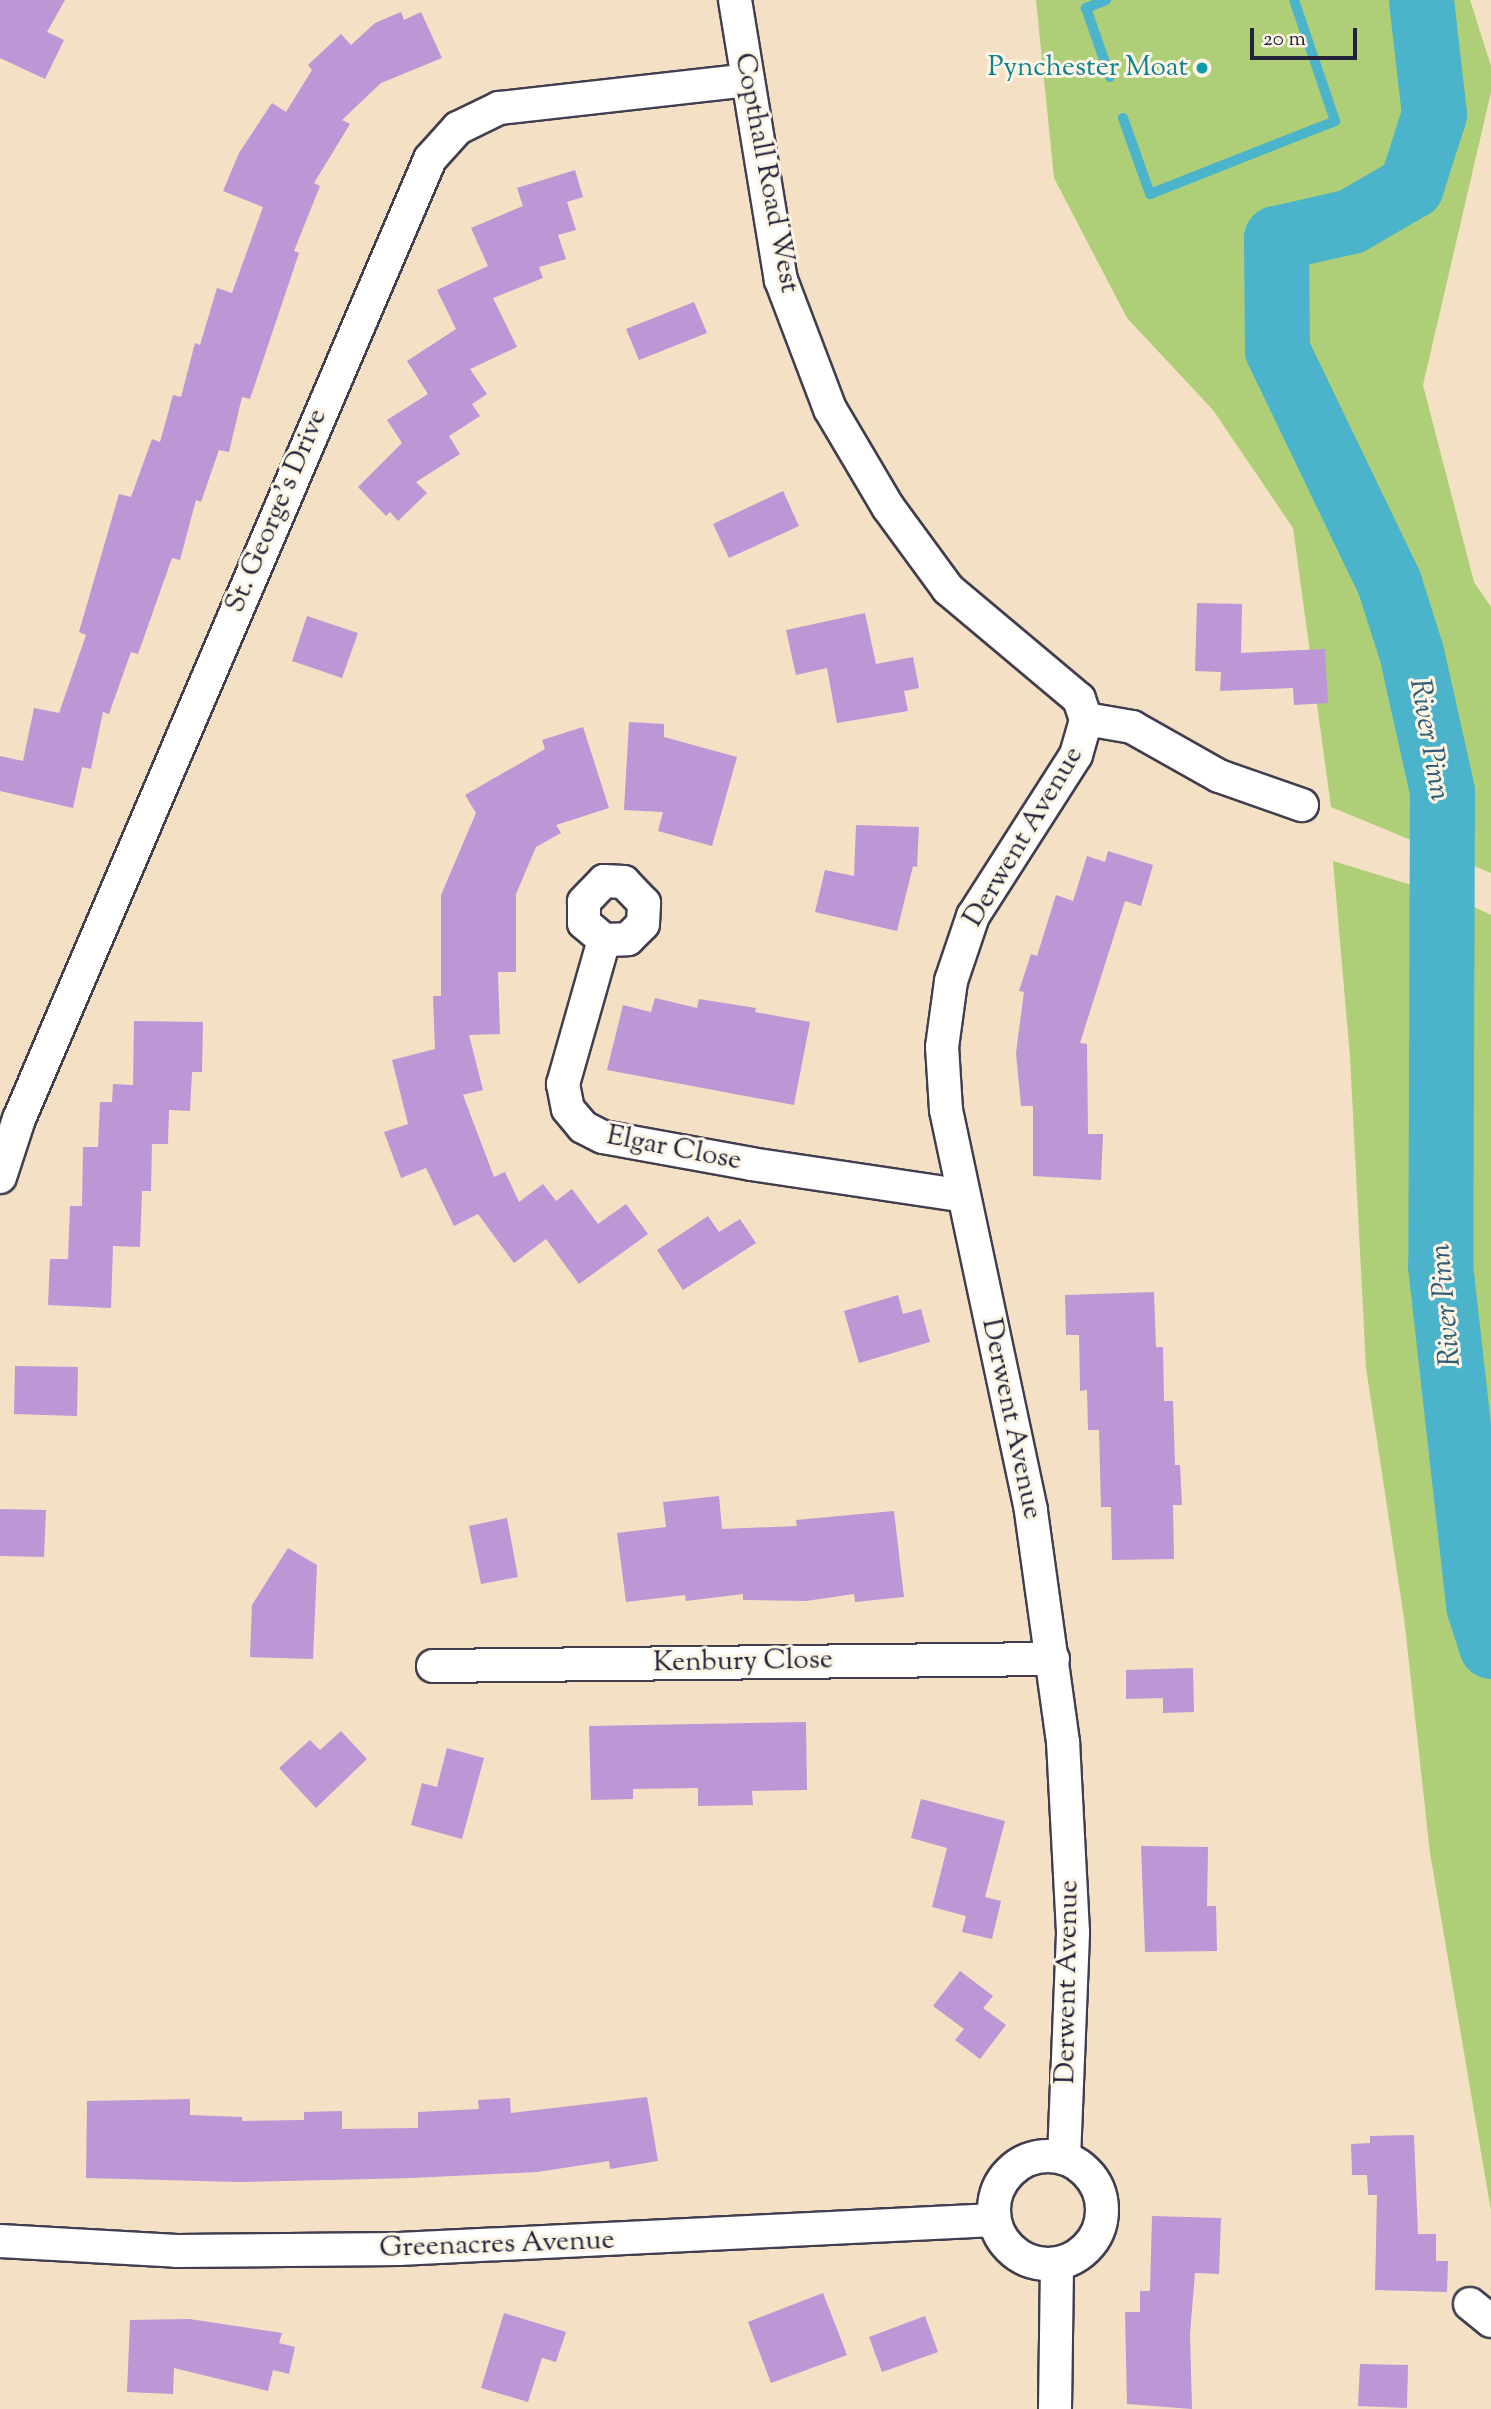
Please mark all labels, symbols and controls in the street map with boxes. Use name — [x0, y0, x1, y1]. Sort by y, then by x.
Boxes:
scale bar — [1253, 14, 1360, 58]
text: 20 m — [1263, 25, 1306, 55]
street label: Copthall Road West — [726, 50, 806, 296]
place label: Pynchester Moat — [988, 51, 1188, 85]
marker: Pynchester Moat — [1194, 60, 1210, 76]
street label: St. George's Drive — [219, 404, 335, 618]
water label: River Pinn — [1400, 676, 1456, 804]
street label: Derwent Avenue — [957, 741, 1091, 933]
street label: Elgar Close — [604, 1119, 744, 1179]
water label: River Pinn — [1424, 1242, 1470, 1368]
street label: Derwent Avenue — [973, 1316, 1049, 1522]
street label: Kenbury Close — [653, 1644, 833, 1680]
street label: Derwent Avenue — [1049, 1880, 1087, 2084]
street label: Greenacres Avenue — [379, 2224, 615, 2266]

